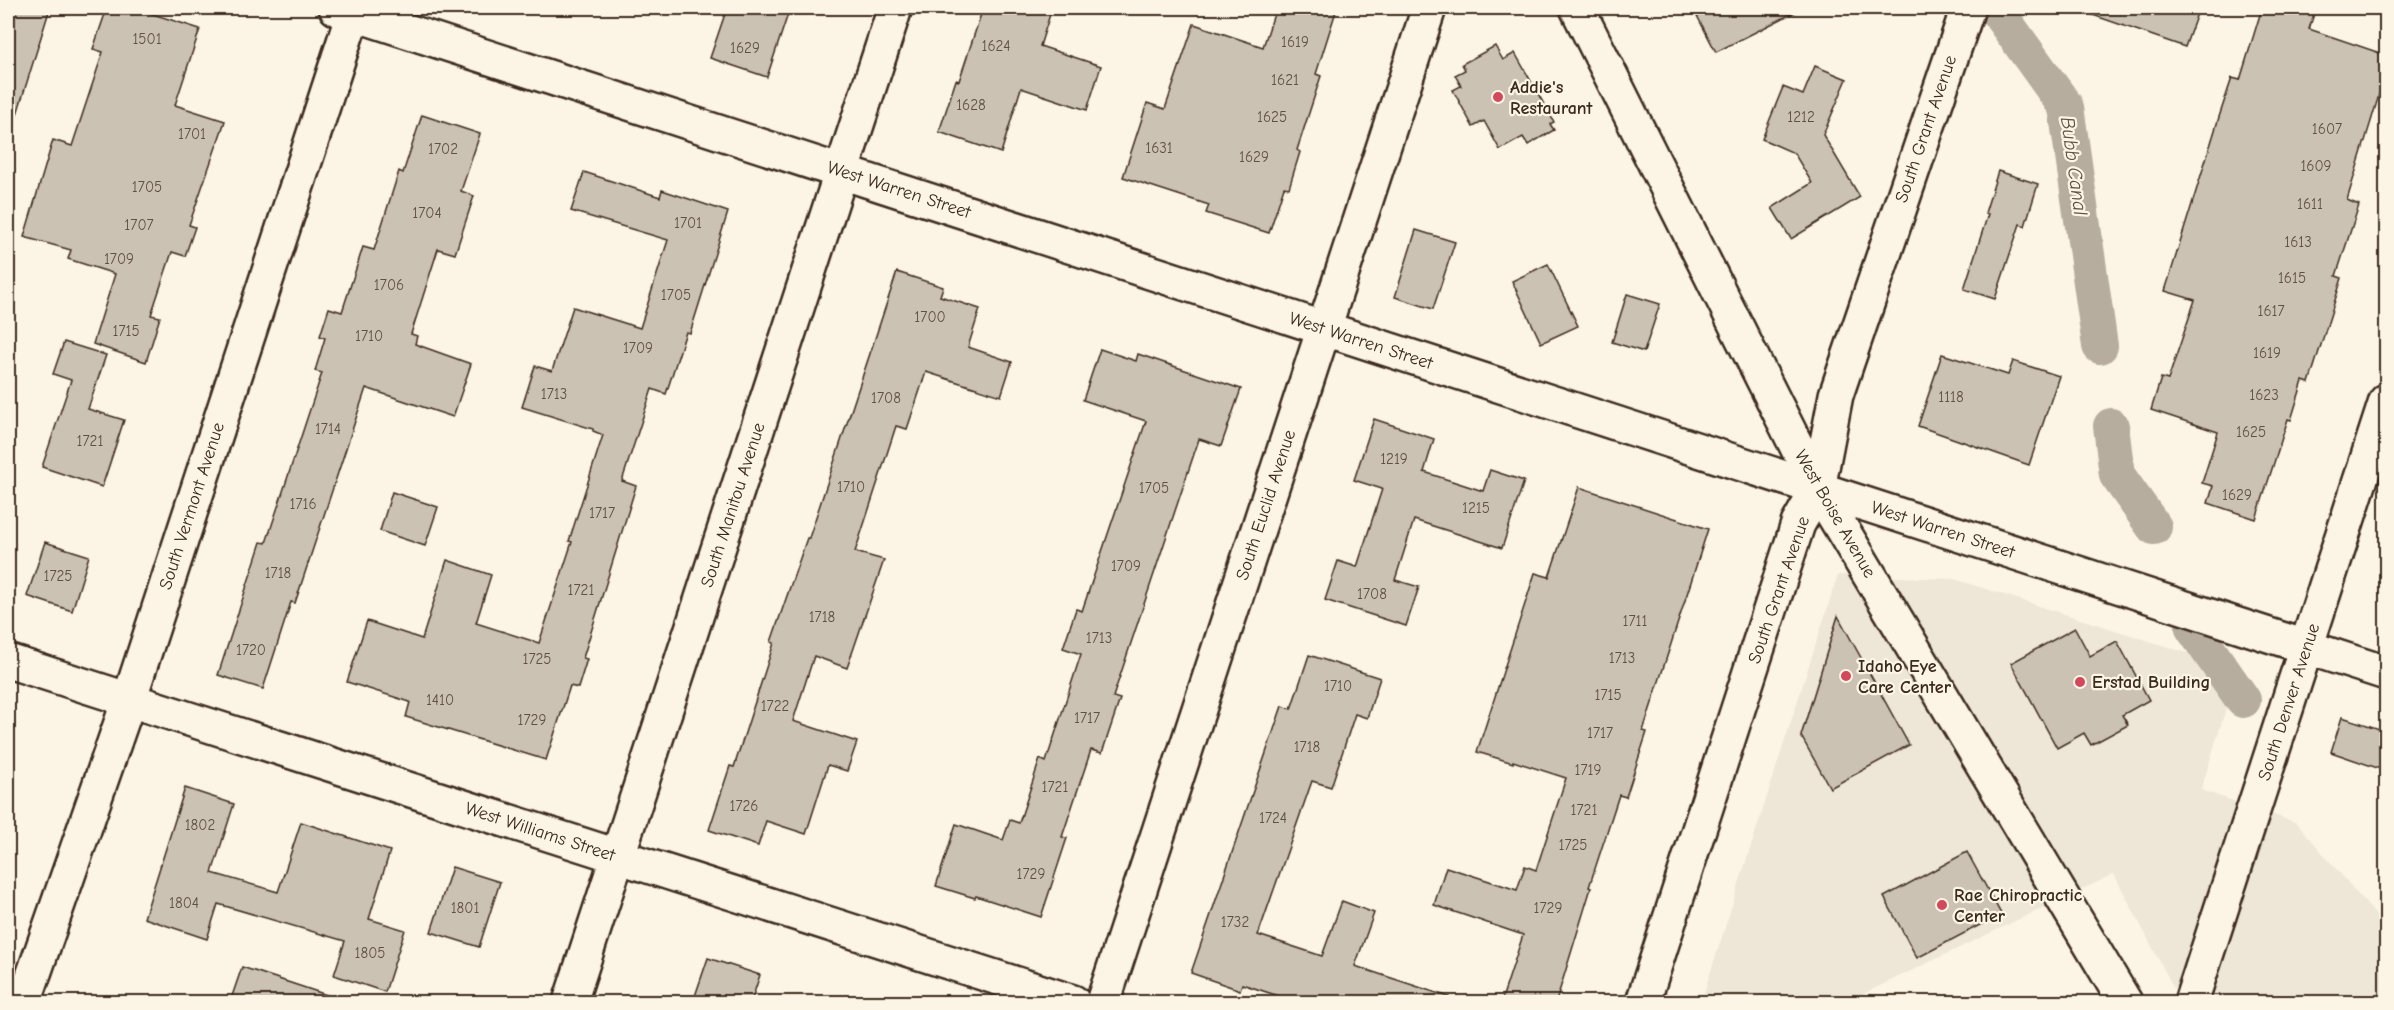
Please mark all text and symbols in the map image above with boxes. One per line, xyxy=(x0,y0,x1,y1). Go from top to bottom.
house number: 1501 xyxy=(132,30,162,48)
house number: 1619 xyxy=(1281,33,1309,51)
house number: 1624 xyxy=(981,37,1011,55)
house number: 1629 xyxy=(730,39,760,57)
street label: South Grant Avenue xyxy=(1891,53,1961,205)
house number: 1621 xyxy=(1271,71,1299,89)
place label: Addie's Restaurant xyxy=(1510,77,1594,119)
marker: Addie's Restaurant xyxy=(1491,90,1505,104)
house number: 1628 xyxy=(956,96,986,114)
house number: 1625 xyxy=(1257,108,1287,126)
house number: 1212 xyxy=(1787,108,1815,126)
water label: Bubb Canal xyxy=(2056,115,2092,217)
house number: 1607 xyxy=(2312,120,2342,138)
house number: 1701 xyxy=(178,125,206,143)
house number: 1631 xyxy=(1145,139,1173,157)
house number: 1702 xyxy=(428,140,458,158)
house number: 1629 xyxy=(1239,148,1269,166)
street label: West Warren Street xyxy=(825,157,974,223)
house number: 1609 xyxy=(2300,157,2332,175)
house number: 1705 xyxy=(132,178,162,196)
house number: 1611 xyxy=(2297,195,2323,213)
house number: 1704 xyxy=(412,204,442,222)
house number: 1701 xyxy=(674,214,702,232)
house number: 1707 xyxy=(124,216,154,234)
house number: 1613 xyxy=(2284,233,2312,251)
house number: 1709 xyxy=(104,250,134,268)
house number: 1615 xyxy=(2278,269,2306,287)
house number: 1706 xyxy=(374,276,404,294)
house number: 1705 xyxy=(661,286,691,304)
house number: 1617 xyxy=(2257,302,2285,320)
house number: 1700 xyxy=(914,308,946,326)
street label: West Warren Street xyxy=(1287,308,1436,374)
house number: 1715 xyxy=(112,322,140,340)
house number: 1710 xyxy=(355,327,383,345)
house number: 1709 xyxy=(623,339,653,357)
house number: 1619 xyxy=(2253,344,2281,362)
house number: 1713 xyxy=(541,385,567,403)
house number: 1623 xyxy=(2249,386,2279,404)
house number: 1118 xyxy=(1938,388,1964,406)
house number: 1708 xyxy=(871,389,901,407)
street label: South Vermont Avenue xyxy=(155,420,229,592)
house number: 1714 xyxy=(315,420,341,438)
street label: South Manitou Avenue xyxy=(696,420,770,590)
house number: 1625 xyxy=(2236,423,2266,441)
street label: South Euclid Avenue xyxy=(1232,427,1300,583)
house number: 1721 xyxy=(77,432,103,450)
street label: West Boise Avenue xyxy=(1790,446,1880,582)
house number: 1219 xyxy=(1380,450,1408,468)
house number: 1710 xyxy=(837,478,865,496)
house number: 1705 xyxy=(1139,479,1169,497)
house number: 1629 xyxy=(2222,486,2252,504)
house number: 1716 xyxy=(289,495,317,513)
street label: West Warren Street xyxy=(1869,497,2018,563)
house number: 1215 xyxy=(1462,499,1490,517)
house number: 1717 xyxy=(589,504,615,522)
street label: South Grant Avenue xyxy=(1744,514,1814,666)
house number: 1709 xyxy=(1111,557,1141,575)
house number: 1718 xyxy=(265,564,291,582)
house number: 1725 xyxy=(43,567,73,585)
house number: 1721 xyxy=(568,581,594,599)
house number: 1708 xyxy=(1357,585,1387,603)
house number: 1718 xyxy=(809,608,835,626)
house number: 1711 xyxy=(1623,612,1648,630)
street label: South Denver Avenue xyxy=(2254,621,2324,783)
house number: 1713 xyxy=(1086,629,1112,647)
house number: 1720 xyxy=(236,641,266,659)
house number: 1713 xyxy=(1609,649,1635,667)
house number: 1725 xyxy=(522,650,552,668)
place label: Idaho Eye Care Center xyxy=(1858,656,1952,698)
marker: Idaho Eye Care Center xyxy=(1839,669,1853,683)
place label: Erstad Building xyxy=(2092,672,2210,693)
marker: Erstad Building xyxy=(2073,675,2087,689)
house number: 1710 xyxy=(1324,677,1352,695)
house number: 1715 xyxy=(1594,686,1622,704)
house number: 1410 xyxy=(426,691,454,709)
house number: 1722 xyxy=(761,697,789,715)
house number: 1717 xyxy=(1074,709,1100,727)
house number: 1729 xyxy=(518,711,546,729)
house number: 1717 xyxy=(1587,724,1613,742)
house number: 1718 xyxy=(1294,738,1320,756)
house number: 1719 xyxy=(1575,761,1601,779)
house number: 1721 xyxy=(1042,778,1068,796)
house number: 1726 xyxy=(729,797,759,815)
street label: West Williams Street xyxy=(462,798,618,866)
house number: 1721 xyxy=(1571,801,1597,819)
house number: 1724 xyxy=(1259,809,1287,827)
house number: 1802 xyxy=(185,816,215,834)
house number: 1725 xyxy=(1558,836,1588,854)
house number: 1729 xyxy=(1017,865,1045,883)
place label: Rae Chiropractic Center xyxy=(1954,885,2083,927)
house number: 1804 xyxy=(169,894,199,912)
marker: Rae Chiropractic Center xyxy=(1935,898,1949,912)
house number: 1801 xyxy=(451,899,479,917)
house number: 1729 xyxy=(1534,899,1562,917)
house number: 1732 xyxy=(1221,913,1249,931)
house number: 1805 xyxy=(355,944,385,962)

